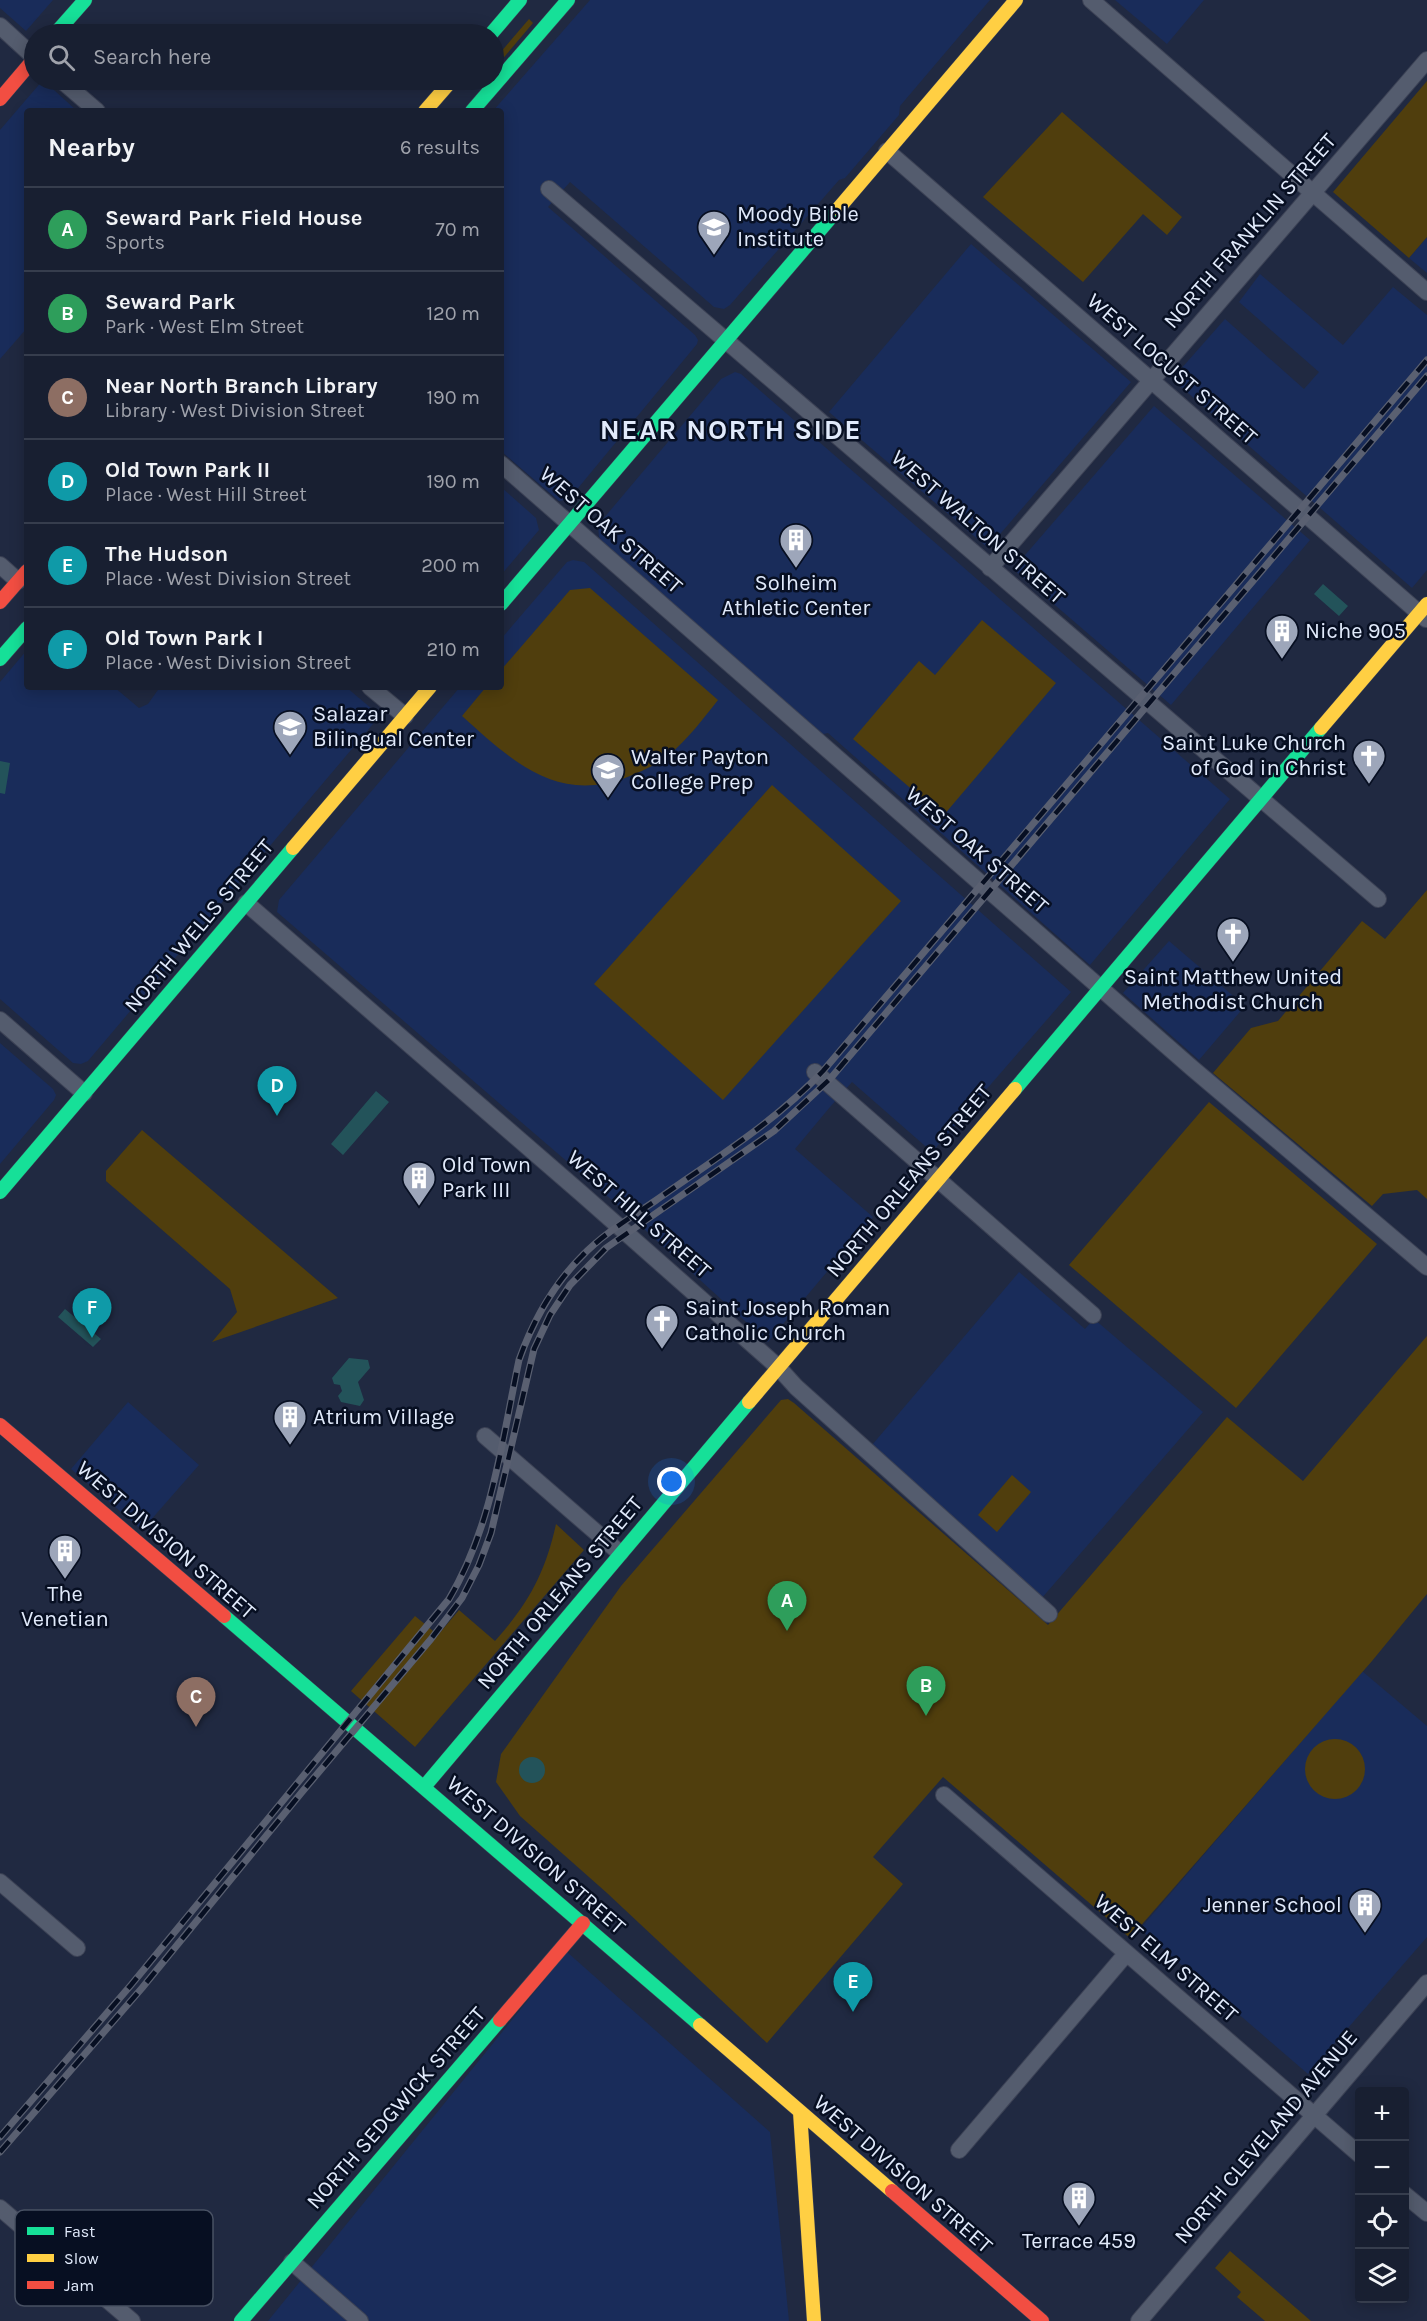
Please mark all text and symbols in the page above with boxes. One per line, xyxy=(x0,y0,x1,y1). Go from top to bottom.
search box xyxy=(24,24,504,90)
icon: search xyxy=(45,41,78,74)
text: Search here xyxy=(93,44,211,70)
street label: NORTH FRANKLIN STREET xyxy=(1158,128,1342,334)
text: Nearby xyxy=(48,132,135,163)
text: 6 results xyxy=(400,136,480,159)
place label: Moody Bible Institute xyxy=(737,201,859,252)
text: Seward Park Field House xyxy=(105,205,363,231)
school or university icon: Moody Bible Institute xyxy=(696,209,732,256)
text: A xyxy=(61,218,74,241)
text: 70 m xyxy=(435,218,480,241)
text: Sports xyxy=(105,231,165,254)
street label: WEST LOCUST STREET xyxy=(1082,288,1262,450)
text: Seward Park xyxy=(105,289,235,315)
text: B xyxy=(61,302,74,325)
text: 120 m xyxy=(426,302,480,325)
text: Park · West Elm Street xyxy=(105,315,304,338)
text: Near North Branch Library xyxy=(105,373,378,399)
text: C xyxy=(61,386,74,409)
text: 190 m xyxy=(426,386,480,409)
text: Library · West Division Street xyxy=(105,399,365,422)
district label: NEAR NORTH SIDE xyxy=(600,413,862,446)
street label: WEST WALTON STREET xyxy=(886,445,1070,609)
text: Old Town Park II xyxy=(105,457,270,483)
street label: WEST OAK STREET xyxy=(534,461,688,599)
text: D xyxy=(61,470,74,493)
text: 190 m xyxy=(426,470,480,493)
text: Place · West Hill Street xyxy=(105,483,307,506)
building icon: Solheim Athletic Center xyxy=(778,522,814,569)
text: The Hudson xyxy=(105,541,228,567)
text: E xyxy=(62,554,73,577)
text: 200 m xyxy=(421,554,480,577)
text: Place · West Division Street xyxy=(105,567,351,590)
place label: Solheim Athletic Center xyxy=(722,570,870,621)
building icon: Niche 905 xyxy=(1264,613,1300,660)
place label: Niche 905 xyxy=(1305,618,1406,644)
text: Old Town Park I xyxy=(105,625,263,651)
text: F xyxy=(62,638,73,661)
text: 210 m xyxy=(426,638,480,661)
text: Place · West Division Street xyxy=(105,651,351,674)
place label: Salazar Bilingual Center xyxy=(313,701,474,752)
school or university icon: Salazar Bilingual Center xyxy=(272,709,308,756)
place label: Saint Luke Church of God in Christ xyxy=(1162,730,1346,781)
church icon: Saint Luke Church of God in Christ xyxy=(1351,738,1387,785)
place label: Walter Payton College Prep xyxy=(631,744,769,795)
school or university icon: Walter Payton College Prep xyxy=(590,752,626,799)
street label: WEST OAK STREET xyxy=(900,781,1054,919)
street label: NORTH WELLS STREET xyxy=(119,834,279,1018)
church icon: Saint Matthew United Methodist Church xyxy=(1215,916,1251,963)
place label: Saint Matthew United Methodist Church xyxy=(1124,964,1342,1015)
pin: D xyxy=(258,1066,296,1116)
street label: NORTH ORLEANS STREET xyxy=(821,1079,997,1283)
street label: WEST HILL STREET xyxy=(562,1145,716,1283)
place label: Old Town Park III xyxy=(442,1152,531,1203)
building icon: Old Town Park III xyxy=(401,1160,437,1207)
pin: F xyxy=(72,1288,112,1338)
place label: Saint Joseph Roman Catholic Church xyxy=(685,1295,890,1346)
church icon: Saint Joseph Roman Catholic Church xyxy=(644,1303,680,1350)
building icon: Atrium Village xyxy=(272,1399,308,1446)
place label: Atrium Village xyxy=(313,1404,455,1430)
street label: WEST DIVISION STREET xyxy=(71,1455,261,1625)
your location xyxy=(657,1467,686,1496)
street label: NORTH ORLEANS STREET xyxy=(472,1491,648,1695)
building icon: The Venetian xyxy=(47,1533,83,1580)
place label: The Venetian xyxy=(21,1581,109,1632)
pin: A xyxy=(768,1582,806,1631)
pin: B xyxy=(906,1666,946,1716)
pin: C xyxy=(176,1678,216,1727)
street label: WEST DIVISION STREET xyxy=(441,1770,631,1940)
building icon: Jenner School xyxy=(1347,1887,1383,1934)
street label: WEST ELM STREET xyxy=(1089,1889,1243,2027)
place label: Jenner School xyxy=(1203,1892,1342,1918)
pin: E xyxy=(834,1962,872,2012)
street label: NORTH SEDGWICK STREET xyxy=(301,2002,491,2214)
street label: NORTH CLEVELAND AVENUE xyxy=(1169,2025,1363,2249)
map controls xyxy=(1355,2087,1409,2303)
button: + xyxy=(1355,2087,1409,2141)
street label: WEST DIVISION STREET xyxy=(808,2089,998,2259)
button: − xyxy=(1355,2141,1409,2195)
building icon: Terrace 459 xyxy=(1061,2180,1097,2227)
button: locate xyxy=(1355,2195,1409,2249)
legend xyxy=(15,2210,213,2306)
text: Fast xyxy=(64,2222,95,2241)
place label: Terrace 459 xyxy=(1022,2228,1136,2254)
text: Slow xyxy=(64,2249,99,2268)
button: layers xyxy=(1355,2249,1409,2303)
text: Jam xyxy=(64,2276,94,2295)

